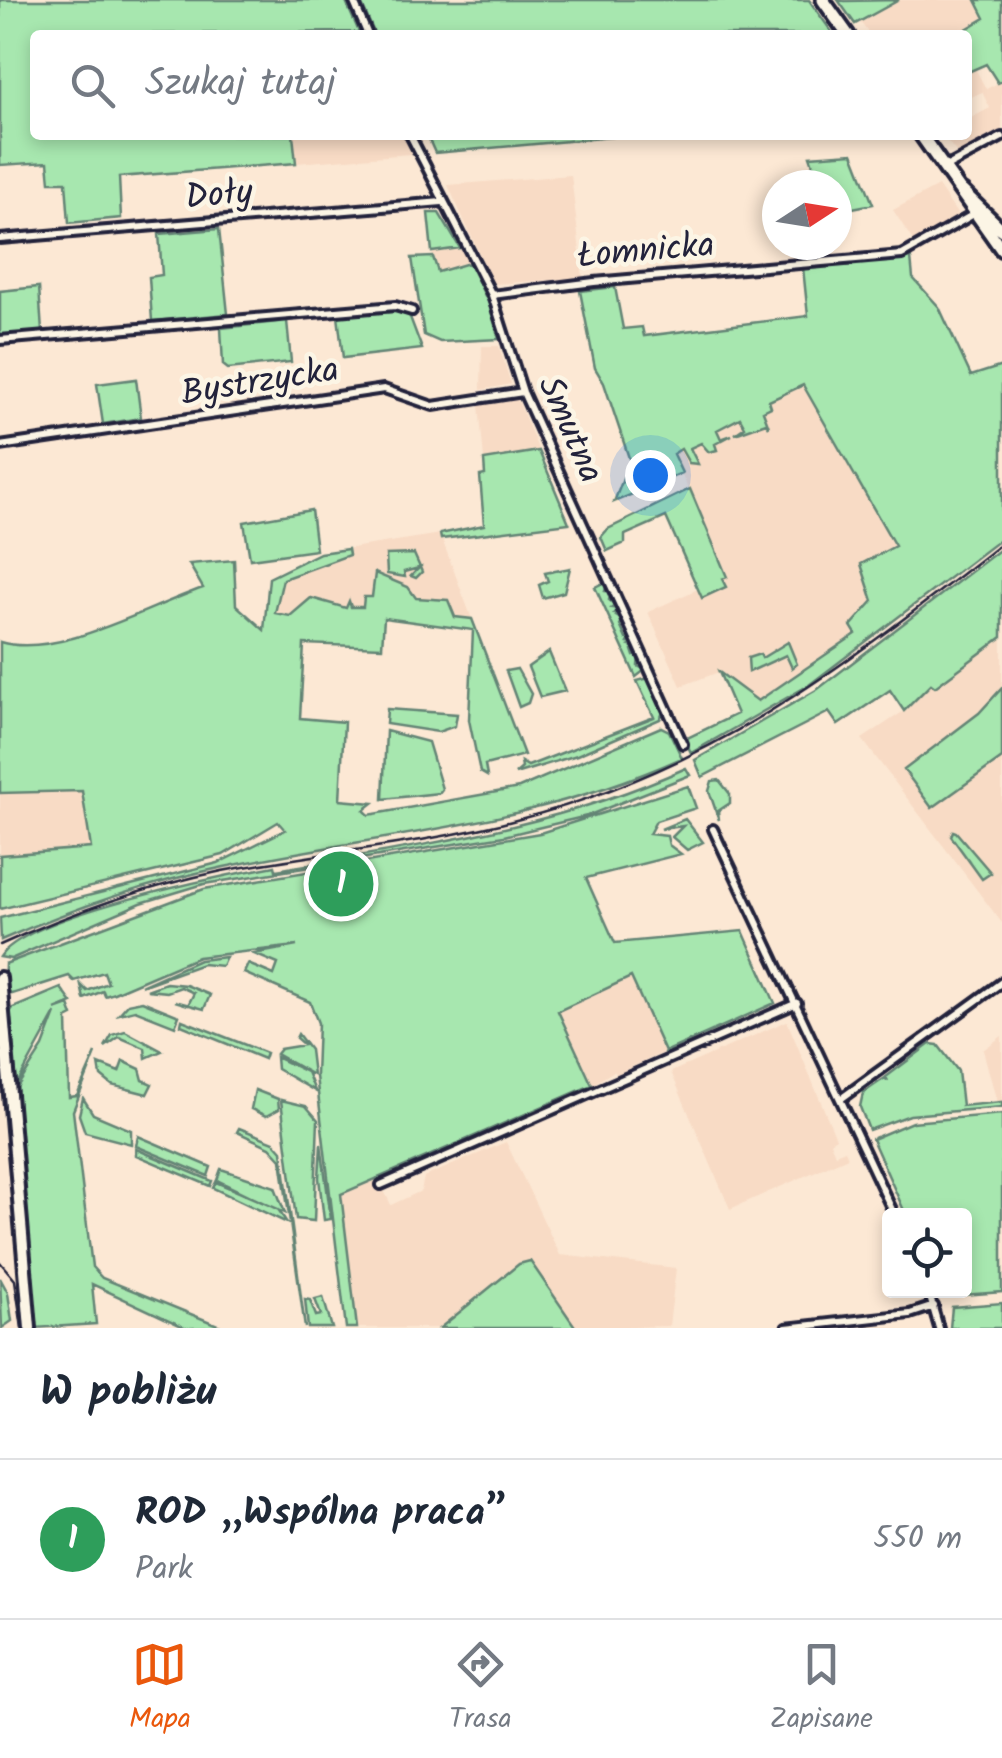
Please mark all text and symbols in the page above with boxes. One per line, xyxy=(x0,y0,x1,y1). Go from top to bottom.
search box xyxy=(30,30,972,140)
text: Szukaj tutaj xyxy=(145,55,336,115)
icon: search xyxy=(65,58,120,113)
street label: Doły xyxy=(183,165,256,227)
north arrow xyxy=(762,170,852,260)
street label: Łomnicka xyxy=(575,218,717,286)
street label: Bystrzycka xyxy=(177,343,343,423)
street label: Smutna xyxy=(521,367,617,493)
your location xyxy=(625,450,676,501)
pin: 1 xyxy=(308,846,374,922)
map controls xyxy=(882,1208,972,1298)
button: locate xyxy=(882,1208,972,1298)
text: W pobliżu xyxy=(40,1360,216,1427)
text: ROD „Wspólna praca” xyxy=(135,1484,507,1544)
text: 1 xyxy=(68,1514,77,1565)
text: 550 m xyxy=(873,1514,962,1565)
text: Park xyxy=(135,1544,193,1595)
tab: Mapa xyxy=(129,1637,191,1742)
tab: Trasa xyxy=(449,1637,512,1742)
tab: Zapisane xyxy=(770,1637,873,1742)

